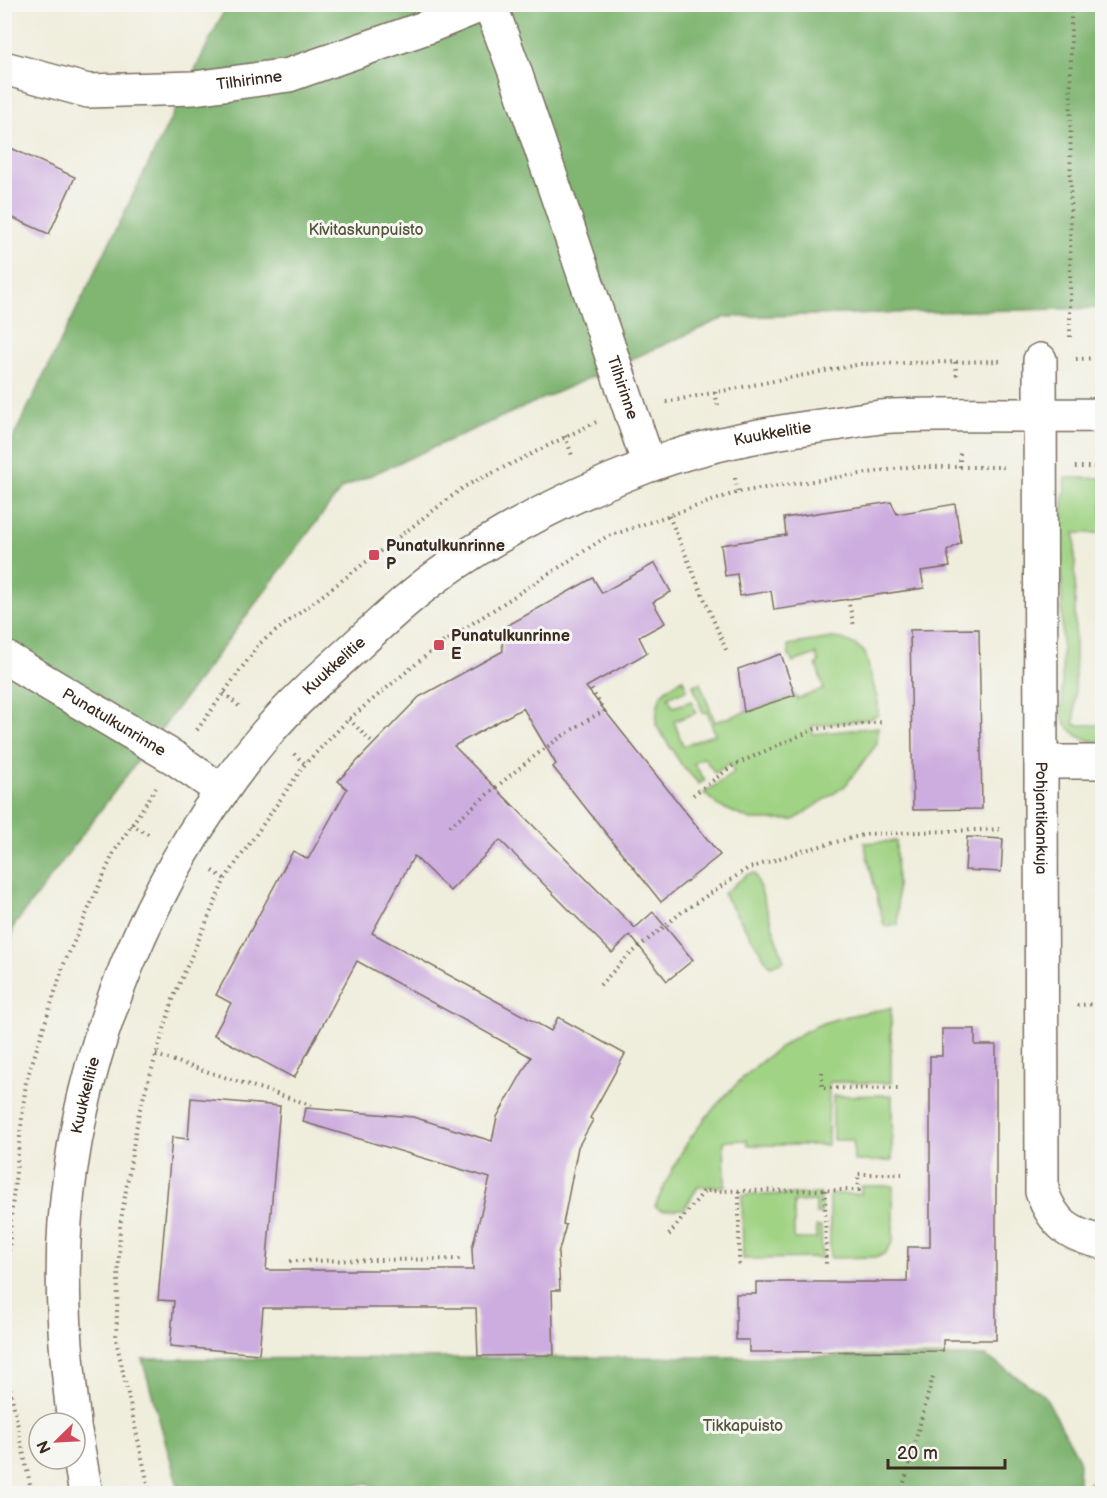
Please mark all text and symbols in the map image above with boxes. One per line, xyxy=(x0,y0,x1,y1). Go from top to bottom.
street label: Tilhirinne xyxy=(215,66,284,94)
park label: Kivitaskunpuisto xyxy=(308,221,424,240)
street label: Tilhirinne xyxy=(603,353,642,422)
street label: Kuukkelitie xyxy=(732,418,813,450)
place label: Punatulkunrinne P xyxy=(386,537,505,574)
marker: Punatulkunrinne P xyxy=(367,548,381,562)
place label: Punatulkunrinne E xyxy=(451,627,570,664)
street label: Kuukkelitie xyxy=(299,632,370,699)
marker: Punatulkunrinne E xyxy=(432,638,446,652)
street label: Punatulkunrinne xyxy=(59,684,170,761)
street label: Pohjantikankuja xyxy=(1031,761,1051,875)
street label: Kuukkelitie xyxy=(67,1054,104,1135)
north arrow xyxy=(27,1411,87,1471)
park label: Tikkapuisto xyxy=(703,1417,783,1436)
scale bar xyxy=(888,1432,1005,1470)
text: N xyxy=(34,1437,56,1456)
text: 20 m xyxy=(897,1443,938,1464)

